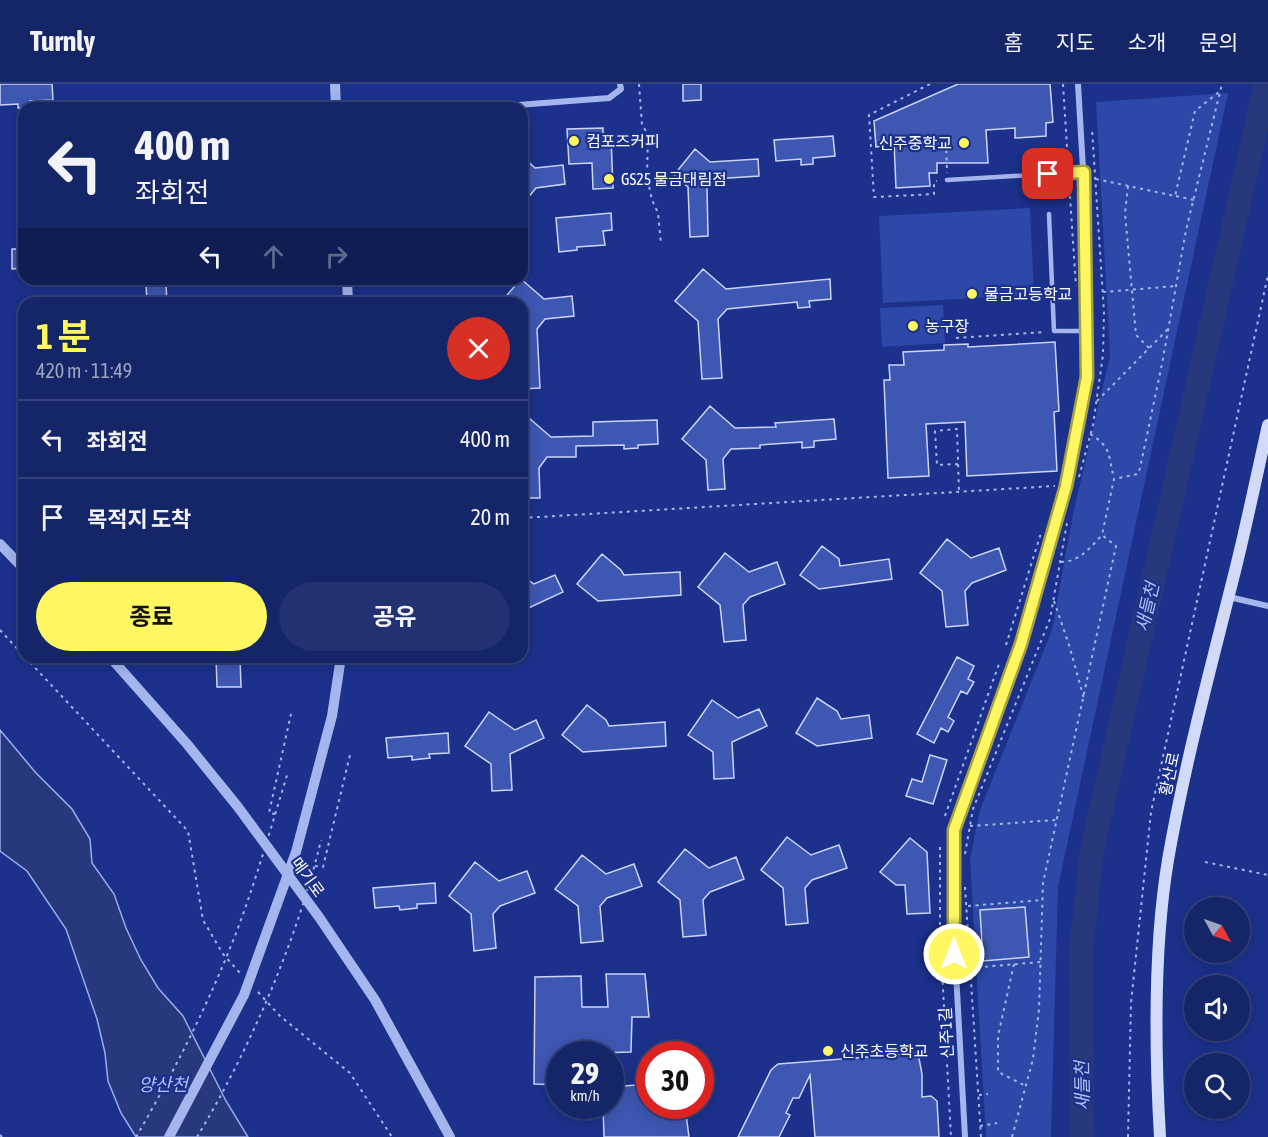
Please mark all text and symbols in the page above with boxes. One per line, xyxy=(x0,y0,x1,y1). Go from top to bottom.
text: Turnly xyxy=(30,25,95,57)
text: 홈 xyxy=(1004,30,1023,54)
text: 지도 xyxy=(1056,30,1095,54)
text: 소개 xyxy=(1128,30,1166,54)
text: 문의 xyxy=(1199,30,1238,54)
text: 400 m xyxy=(135,121,230,169)
icon: left xyxy=(36,126,114,204)
place label: 컴포즈커피 xyxy=(586,132,660,150)
marker: 컴포즈커피 xyxy=(567,134,581,148)
place label: 신주중학교 xyxy=(878,134,952,152)
marker: 신주중학교 xyxy=(957,136,971,150)
pin xyxy=(1022,148,1073,199)
icon: arrive xyxy=(1031,157,1064,190)
place label: GS25 물금대림점 xyxy=(621,170,727,188)
marker: GS25 물금대림점 xyxy=(602,172,616,186)
text: 좌회전 xyxy=(135,177,210,208)
icon: left xyxy=(194,240,227,273)
icon: ahead xyxy=(257,240,290,273)
icon: right xyxy=(320,240,353,273)
place label: 물금고등학교 xyxy=(984,285,1072,303)
marker: 물금고등학교 xyxy=(965,287,979,301)
text: 1 분 xyxy=(36,315,91,357)
button: close xyxy=(447,317,510,380)
place label: 농구장 xyxy=(925,317,969,335)
marker: 농구장 xyxy=(906,319,920,333)
text: 420 m · 11:49 xyxy=(36,359,132,382)
icon: left xyxy=(36,423,69,456)
text: 400 m xyxy=(460,426,510,452)
text: 좌회전 xyxy=(87,428,148,454)
icon: arrive xyxy=(36,501,69,534)
text: 20 m xyxy=(470,504,510,530)
text: 목적지 도착 xyxy=(87,506,191,532)
water label: 새들천 xyxy=(1131,578,1163,634)
button: 종료 xyxy=(36,582,267,651)
button: 공유 xyxy=(279,582,510,651)
street label: 황산로 xyxy=(1156,750,1182,797)
street label: 메기로 xyxy=(288,854,328,900)
north arrow xyxy=(1184,897,1250,963)
map controls xyxy=(1184,897,1250,1119)
position arrow xyxy=(922,922,986,986)
button: sound xyxy=(1184,975,1250,1041)
street label: 신주1길 xyxy=(936,1007,956,1059)
speed limit sign: 30 xyxy=(636,1041,714,1119)
place label: 신주초등학교 xyxy=(840,1042,928,1060)
marker: 신주초등학교 xyxy=(821,1044,835,1058)
button: search xyxy=(1184,1053,1250,1119)
text: 29 xyxy=(571,1056,599,1090)
water label: 새들천 xyxy=(1071,1059,1093,1111)
water label: 양산천 xyxy=(138,1074,190,1095)
text: km/h xyxy=(570,1087,600,1104)

